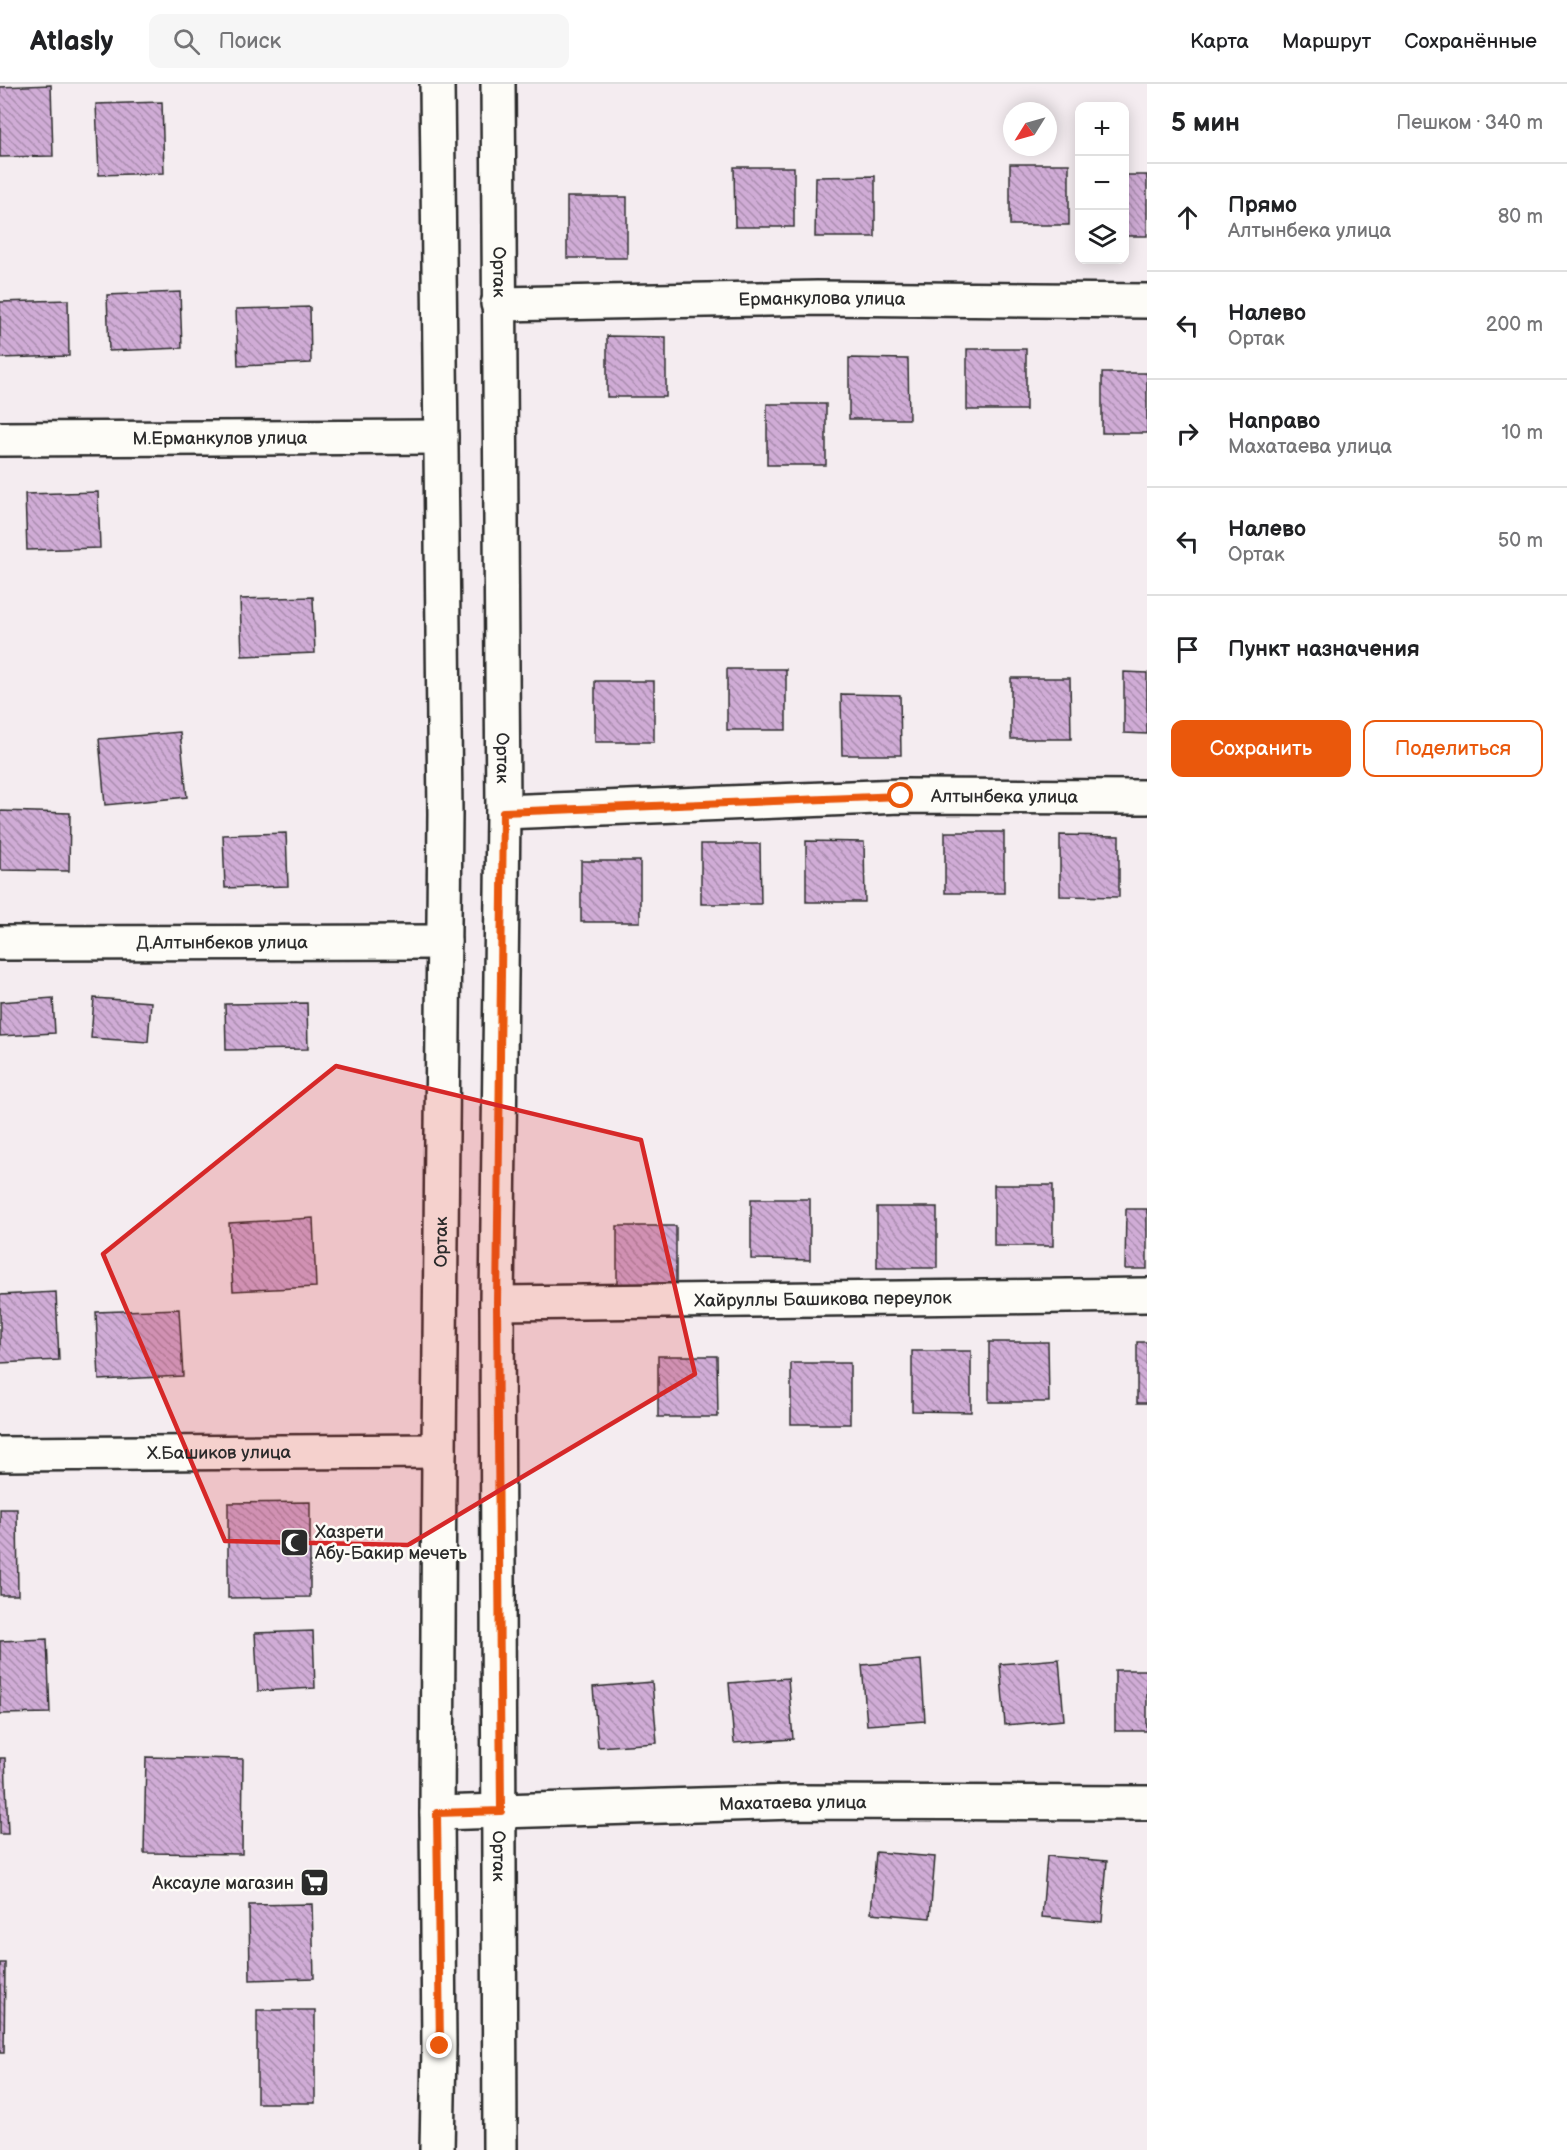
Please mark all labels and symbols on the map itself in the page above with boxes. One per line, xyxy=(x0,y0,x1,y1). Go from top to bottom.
north arrow xyxy=(1003,102,1057,156)
street label: Ортак xyxy=(488,246,509,298)
street label: Ерманкулова улица xyxy=(738,288,906,310)
street label: М.Ерманкулов улица xyxy=(133,428,308,449)
street label: Ортак xyxy=(491,732,513,784)
route start xyxy=(887,782,913,808)
street label: Алтынбека улица xyxy=(930,786,1079,808)
street label: Д.Алтынбеков улица xyxy=(136,932,308,954)
street label: Ортак xyxy=(431,1216,452,1268)
street label: Хайруллы Башикова переулок xyxy=(694,1287,952,1312)
street label: Х.Башиков улица xyxy=(147,1442,292,1464)
place label: Хазрети Абу-Бакир мечеть xyxy=(314,1522,467,1564)
mosque icon: Хазрети Абу-Бакир мечеть xyxy=(278,1526,310,1558)
street label: Махатаева улица xyxy=(719,1792,867,1815)
street label: Ортак xyxy=(488,1830,509,1882)
supermarket icon: Аксауле магазин xyxy=(299,1867,331,1899)
place label: Аксауле магазин xyxy=(151,1873,294,1894)
route end xyxy=(426,2032,452,2058)

